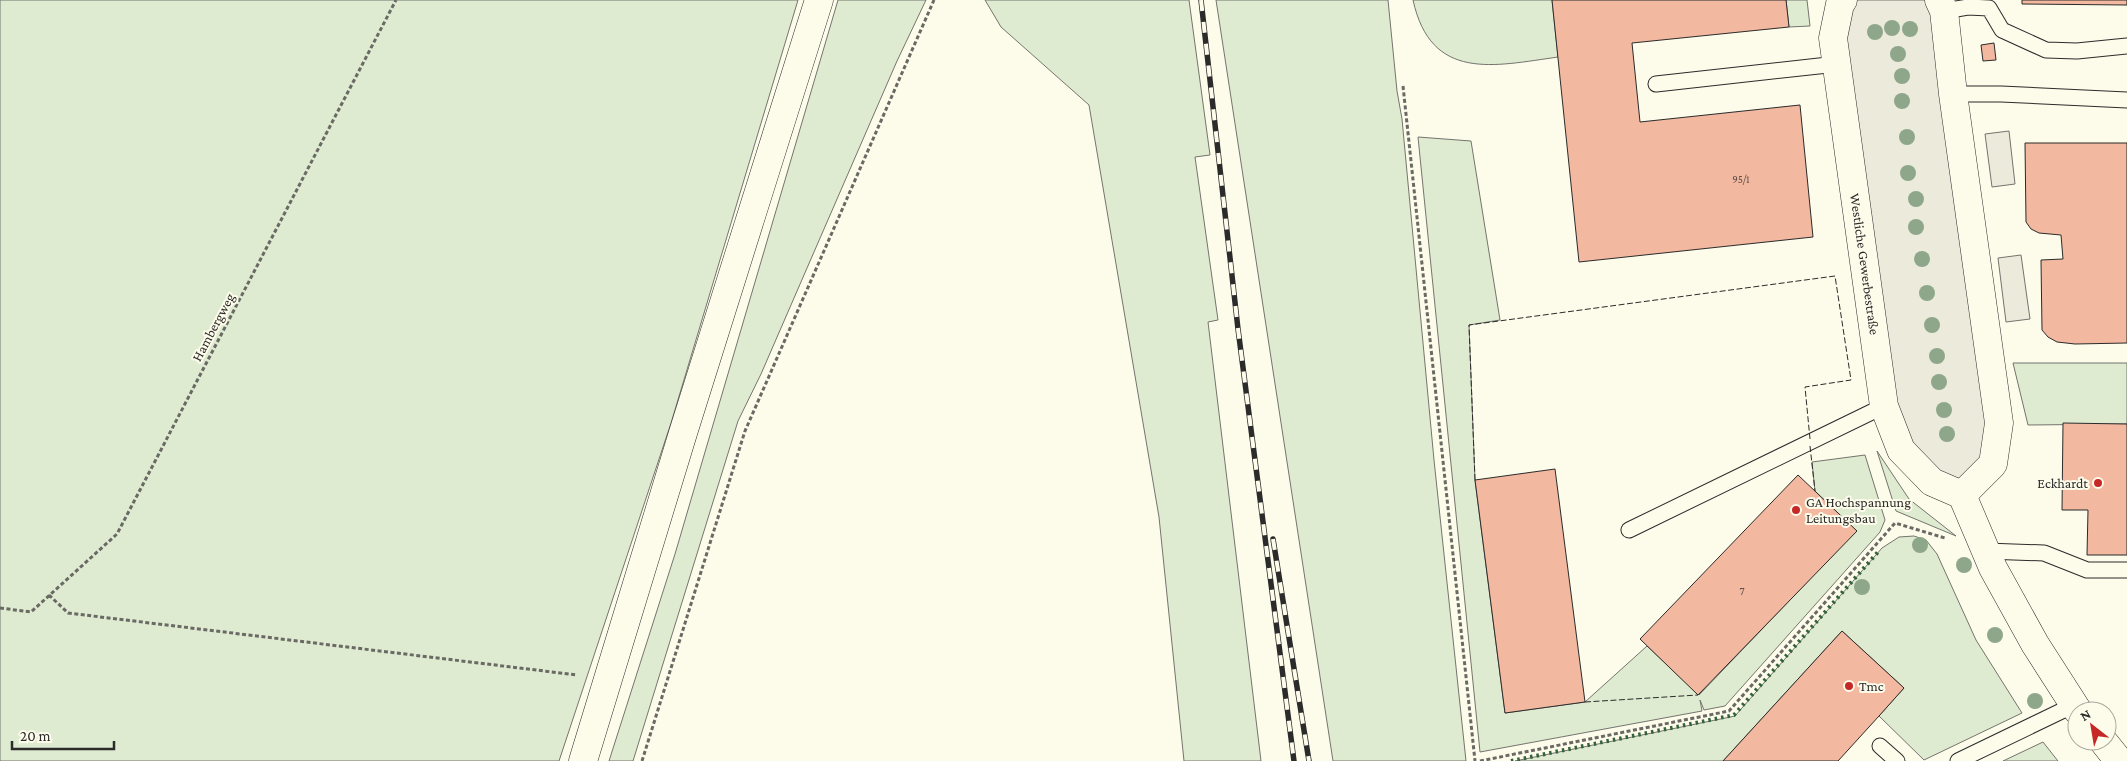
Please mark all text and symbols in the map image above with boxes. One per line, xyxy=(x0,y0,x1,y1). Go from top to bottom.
house number: 95/1 xyxy=(1732,173,1750,185)
street label: Westliche Gewerbestraße xyxy=(1847,192,1883,336)
street label: Hambergweg xyxy=(188,290,238,364)
place label: Eckhardt xyxy=(2037,475,2088,491)
marker: Eckhardt xyxy=(2092,477,2104,489)
place label: GA Hochspannung Leitungsbau xyxy=(1806,494,1911,526)
marker: GA Hochspannung Leitungsbau xyxy=(1790,504,1802,516)
house number: 7 xyxy=(1739,585,1745,597)
place label: Tmc xyxy=(1859,678,1884,694)
marker: Tmc xyxy=(1843,680,1855,692)
north arrow xyxy=(2067,701,2117,751)
text: N xyxy=(2077,705,2094,724)
scale bar xyxy=(12,718,115,750)
text: 20 m xyxy=(20,728,51,744)

